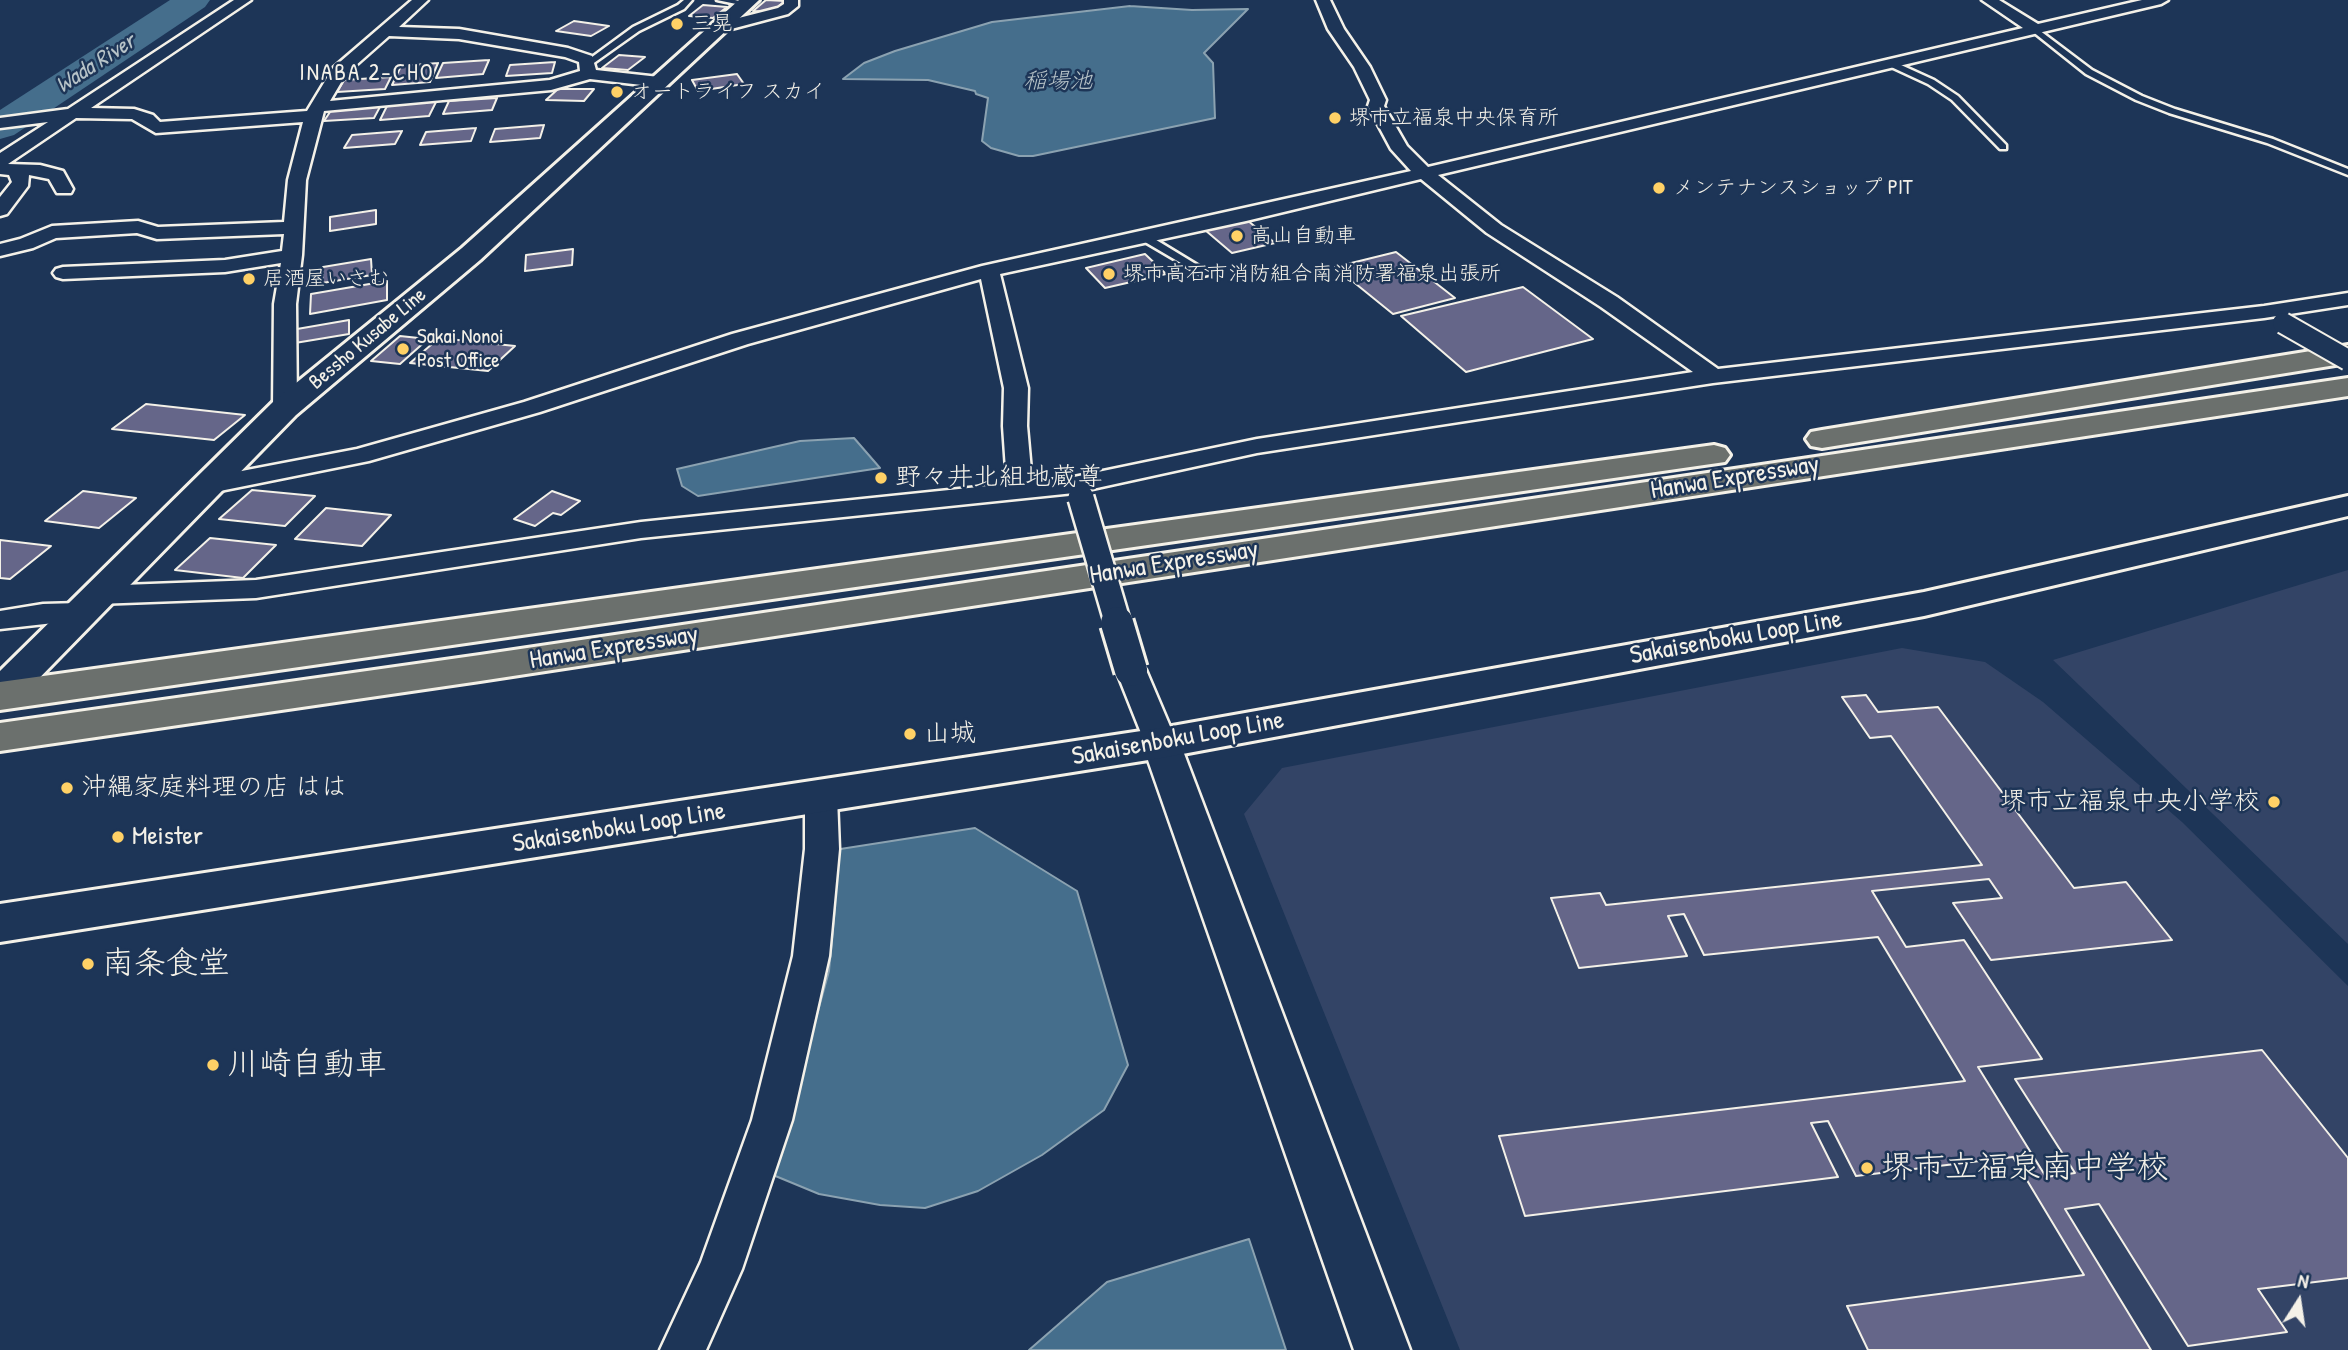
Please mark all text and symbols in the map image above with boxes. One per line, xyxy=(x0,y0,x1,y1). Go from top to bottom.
place label: 三晃 xyxy=(691,11,733,37)
marker: 三晃 xyxy=(669,16,685,32)
water label: Wada River xyxy=(51,28,141,100)
district label: INABA 2-CHO xyxy=(301,60,433,88)
water label: 稲場池 xyxy=(1024,68,1092,96)
place label: オートライフ スカイ xyxy=(631,79,825,105)
marker: オートライフ スカイ xyxy=(609,84,625,100)
place label: 堺市立福泉中央保育所 xyxy=(1349,105,1559,131)
marker: 堺市立福泉中央保育所 xyxy=(1327,110,1343,126)
place label: メンテナンスショップ PIT xyxy=(1673,175,1913,201)
marker: メンテナンスショップ PIT xyxy=(1651,180,1667,196)
place label: 高山自動車 xyxy=(1251,223,1356,249)
marker: 高山自動車 xyxy=(1229,228,1245,244)
place label: 堺市高石市消防組合南消防署福泉出張所 xyxy=(1123,261,1501,287)
place label: 居酒屋いさむ xyxy=(263,266,389,292)
marker: 堺市高石市消防組合南消防署福泉出張所 xyxy=(1101,266,1117,282)
marker: 居酒屋いさむ xyxy=(241,271,257,287)
street label: Bessho Kusabe Line xyxy=(304,283,432,395)
place label: Sakai Nonoi Post Office xyxy=(417,324,504,374)
marker: Sakai Nonoi Post Office xyxy=(395,341,411,357)
street label: Hanwa Expressway xyxy=(1649,449,1821,507)
place label: 野々井北組地蔵尊 xyxy=(895,462,1103,494)
marker: 野々井北組地蔵尊 xyxy=(873,470,889,486)
street label: Hanwa Expressway xyxy=(1088,534,1260,592)
street label: Sakaisenboku Loop Line xyxy=(1628,604,1844,672)
street label: Hanwa Expressway xyxy=(528,619,700,677)
street label: Sakaisenboku Loop Line xyxy=(1070,705,1286,773)
place label: 山城 xyxy=(924,718,976,750)
marker: 山城 xyxy=(902,726,918,742)
place label: 沖縄家庭料理の店 はは xyxy=(81,772,347,804)
marker: 沖縄家庭料理の店 はは xyxy=(59,780,75,796)
place label: 堺市立福泉中央小学校 xyxy=(2000,786,2260,818)
marker: 堺市立福泉中央小学校 xyxy=(2266,794,2282,810)
street label: Sakaisenboku Loop Line xyxy=(511,796,727,860)
place label: Meister xyxy=(132,821,203,853)
marker: Meister xyxy=(110,829,126,845)
place label: 南条食堂 xyxy=(102,945,230,983)
marker: 南条食堂 xyxy=(80,956,96,972)
place label: 川崎自動車 xyxy=(227,1046,387,1084)
marker: 川崎自動車 xyxy=(205,1057,221,1073)
place label: 堺市立福泉南中学校 xyxy=(1881,1149,2169,1187)
marker: 堺市立福泉南中学校 xyxy=(1859,1160,1875,1176)
north arrow xyxy=(2264,1266,2334,1336)
text: N xyxy=(2296,1267,2311,1294)

